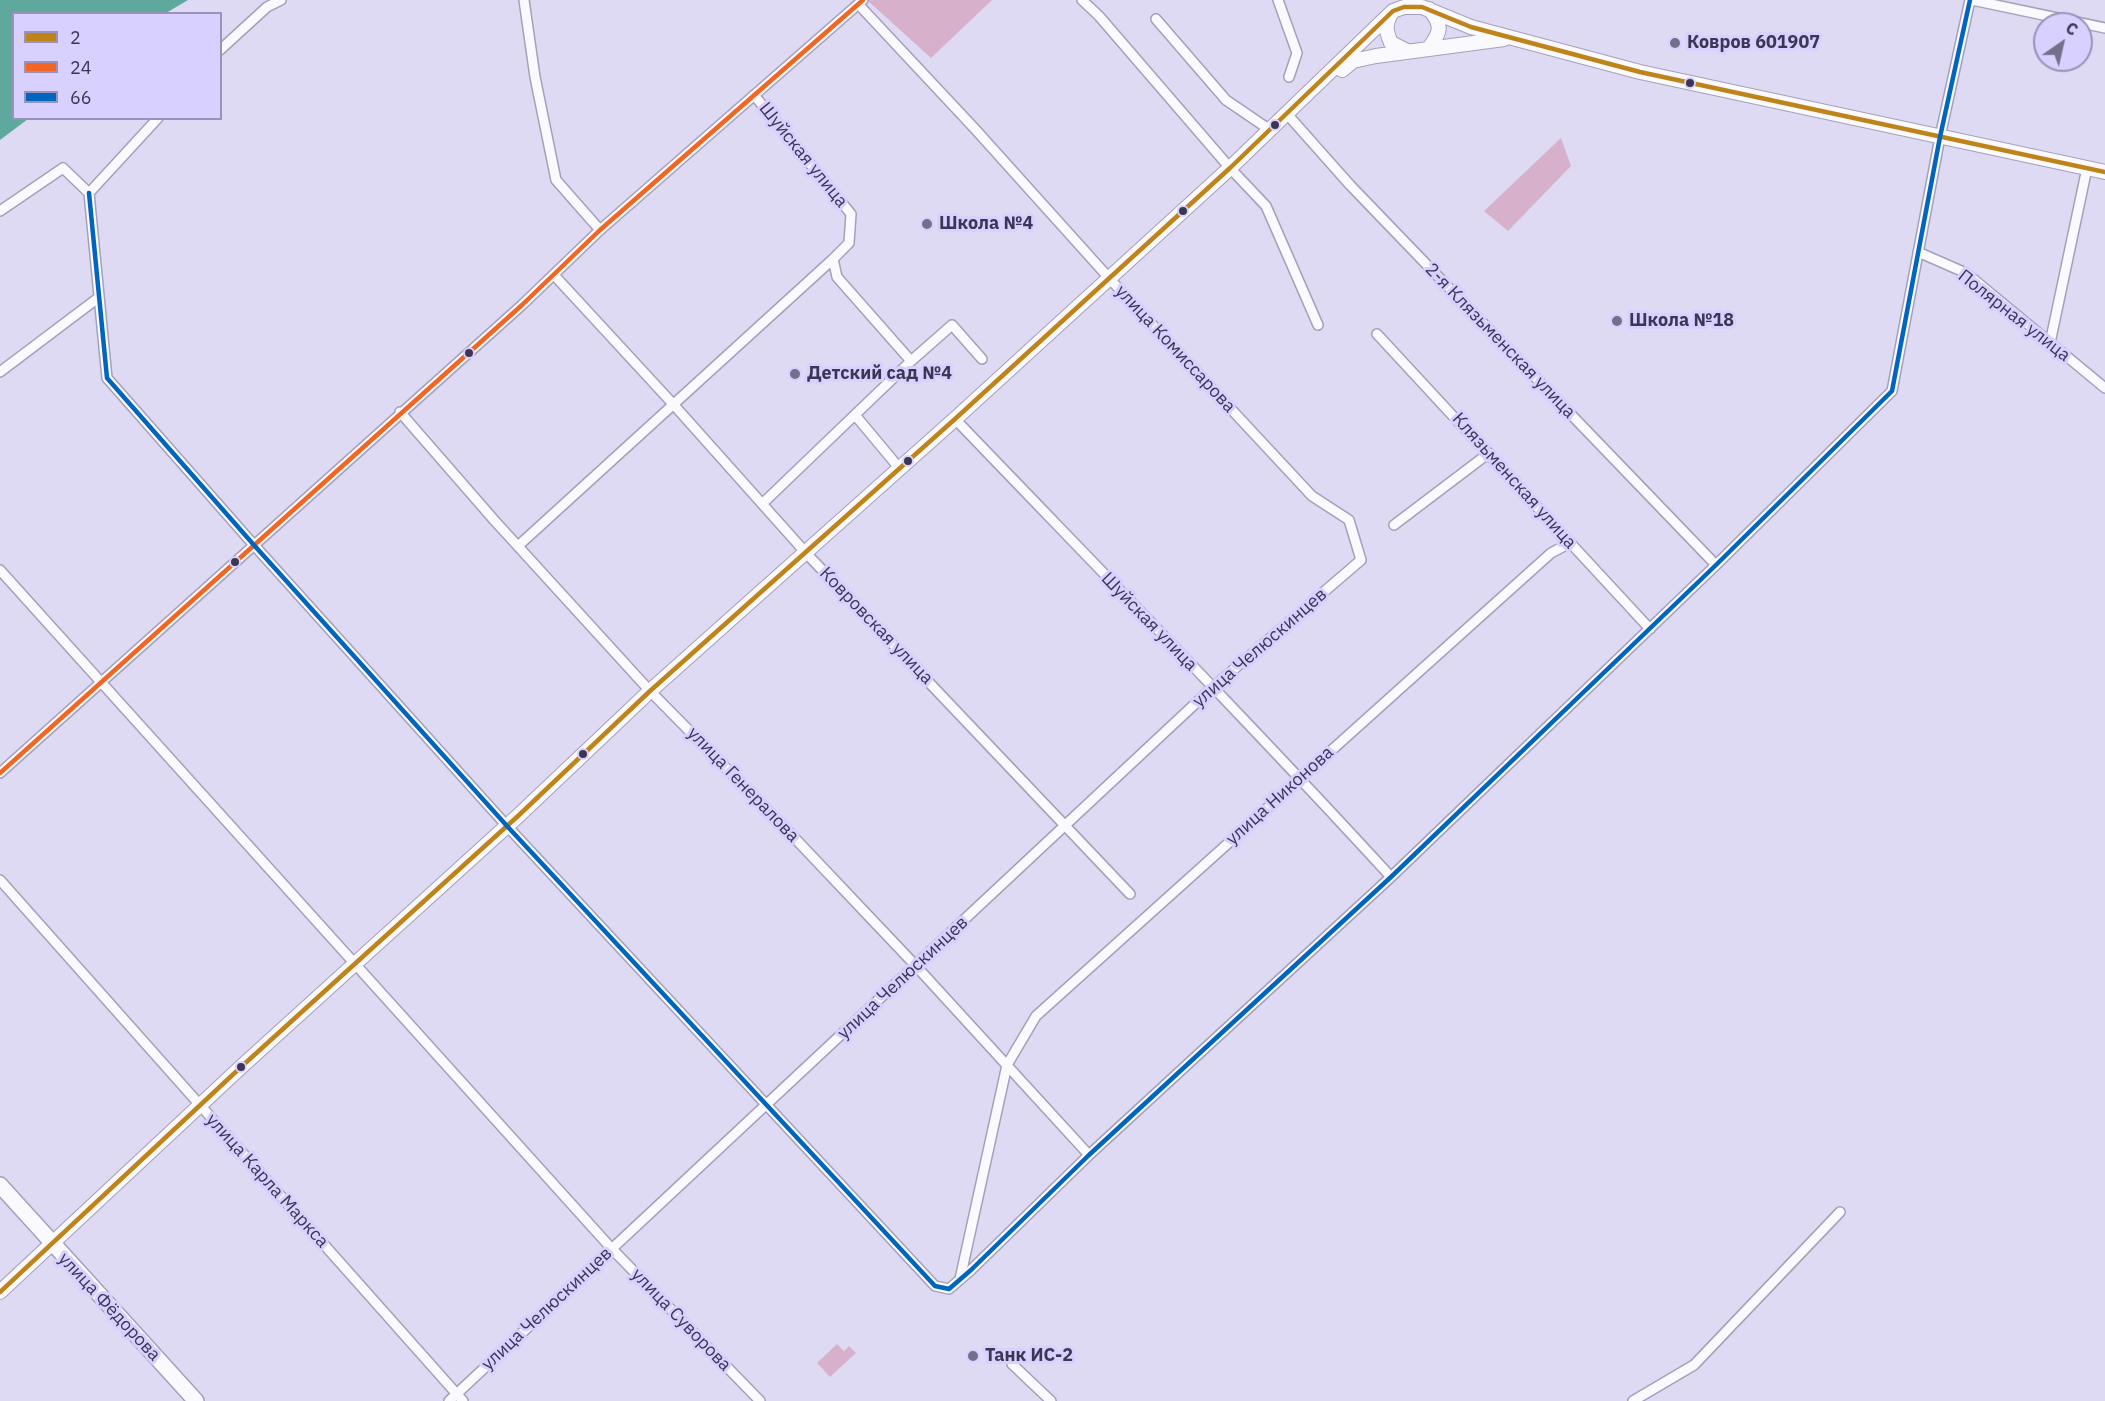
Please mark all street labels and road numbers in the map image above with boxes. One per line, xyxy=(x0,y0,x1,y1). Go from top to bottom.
street label: Шуйская улица xyxy=(754,98,852,212)
street label: 2-я Клязьменская улица xyxy=(1420,259,1580,423)
street label: Полярная улица xyxy=(1954,265,2074,367)
street label: улица Комиссарова xyxy=(1110,281,1240,417)
street label: Клязьменская улица xyxy=(1447,409,1581,553)
street label: Ковровская улица xyxy=(815,563,937,689)
street label: Шуйская улица xyxy=(1096,568,1202,676)
street label: улица Челюскинцев xyxy=(1189,584,1331,712)
street label: улица Генералова xyxy=(683,723,803,847)
street label: улица Никонова xyxy=(1222,742,1338,850)
street label: улица Челюскинцев xyxy=(833,912,973,1044)
street label: улица Карла Маркса xyxy=(201,1110,333,1252)
street label: улица Челюскинцев xyxy=(477,1243,617,1375)
street label: улица Фёдорова xyxy=(53,1248,165,1366)
street label: улица Суворова xyxy=(627,1264,735,1376)

